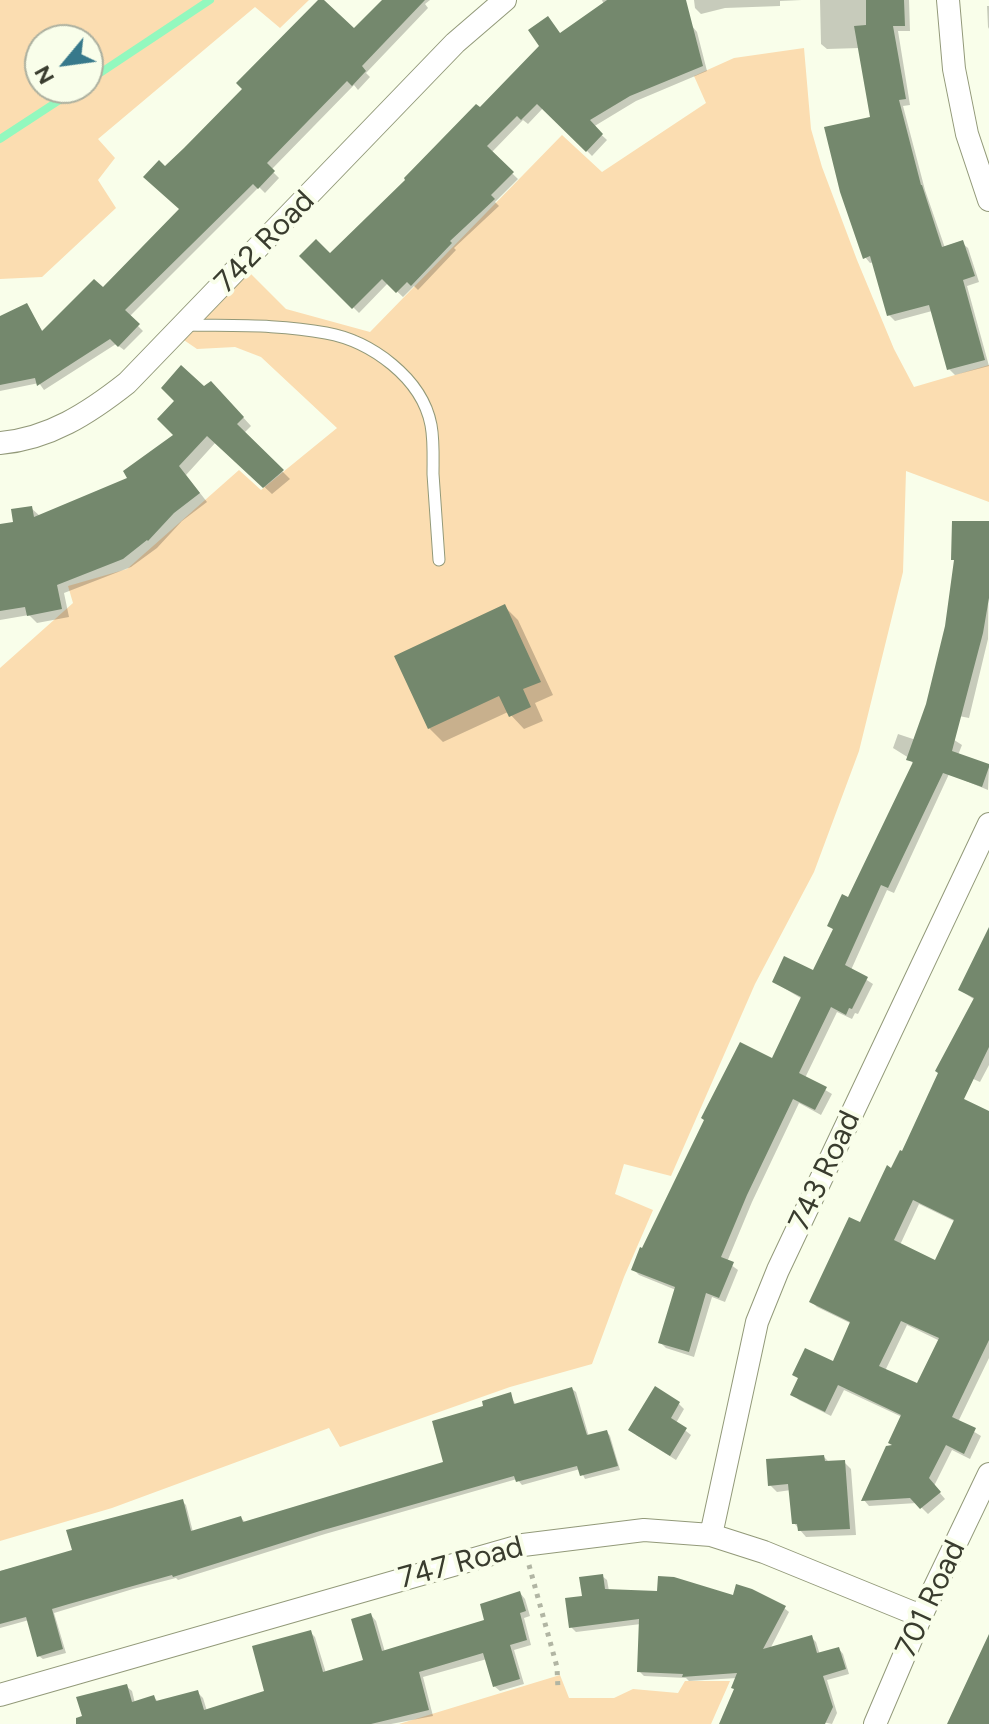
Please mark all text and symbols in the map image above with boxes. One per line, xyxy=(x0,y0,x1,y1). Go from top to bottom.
north arrow xyxy=(24,24,104,104)
text: N xyxy=(28,61,60,89)
street label: 742 Road xyxy=(208,183,322,301)
street label: 743 Road xyxy=(782,1106,868,1236)
street label: 747 Road xyxy=(395,1529,527,1597)
street label: 701 Road xyxy=(888,1535,974,1663)

